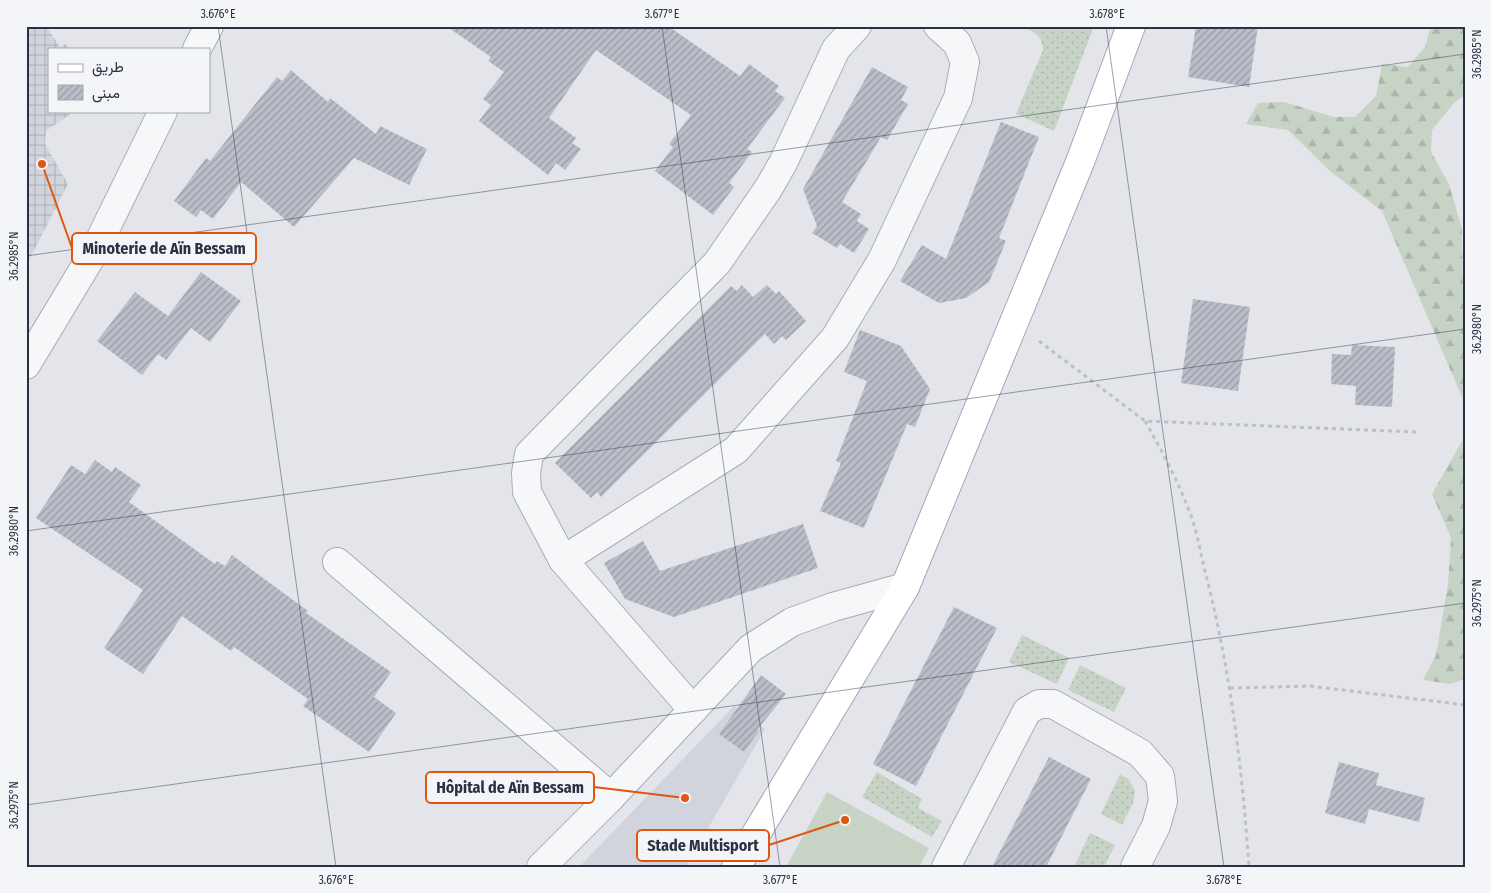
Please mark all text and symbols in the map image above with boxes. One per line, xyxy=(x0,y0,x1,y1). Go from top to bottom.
text: 3.676°E xyxy=(200,7,236,21)
text: 3.677°E xyxy=(645,7,680,21)
text: 3.678°E xyxy=(1089,7,1125,21)
text: 36.2985°N xyxy=(1470,29,1484,79)
legend xyxy=(48,48,210,112)
text: طريق xyxy=(92,58,124,77)
text: مبنى xyxy=(92,84,120,103)
text: 36.2985°N xyxy=(7,231,21,281)
callout: Minoterie de Aïn Bessam xyxy=(72,233,256,264)
text: Minoterie de Aïn Bessam xyxy=(82,239,246,258)
text: 36.2980°N xyxy=(1470,304,1484,354)
text: 36.2980°N xyxy=(7,506,21,556)
text: 36.2975°N xyxy=(1470,579,1484,627)
callout: Hôpital de Aïn Bessam xyxy=(426,772,594,803)
text: Hôpital de Aïn Bessam xyxy=(436,778,584,797)
text: 36.2975°N xyxy=(7,781,21,829)
callout: Stade Multisport xyxy=(637,830,769,861)
text: Stade Multisport xyxy=(647,836,759,855)
text: 3.676°E xyxy=(318,873,354,887)
text: 3.677°E xyxy=(763,873,798,887)
text: 3.678°E xyxy=(1206,873,1242,887)

